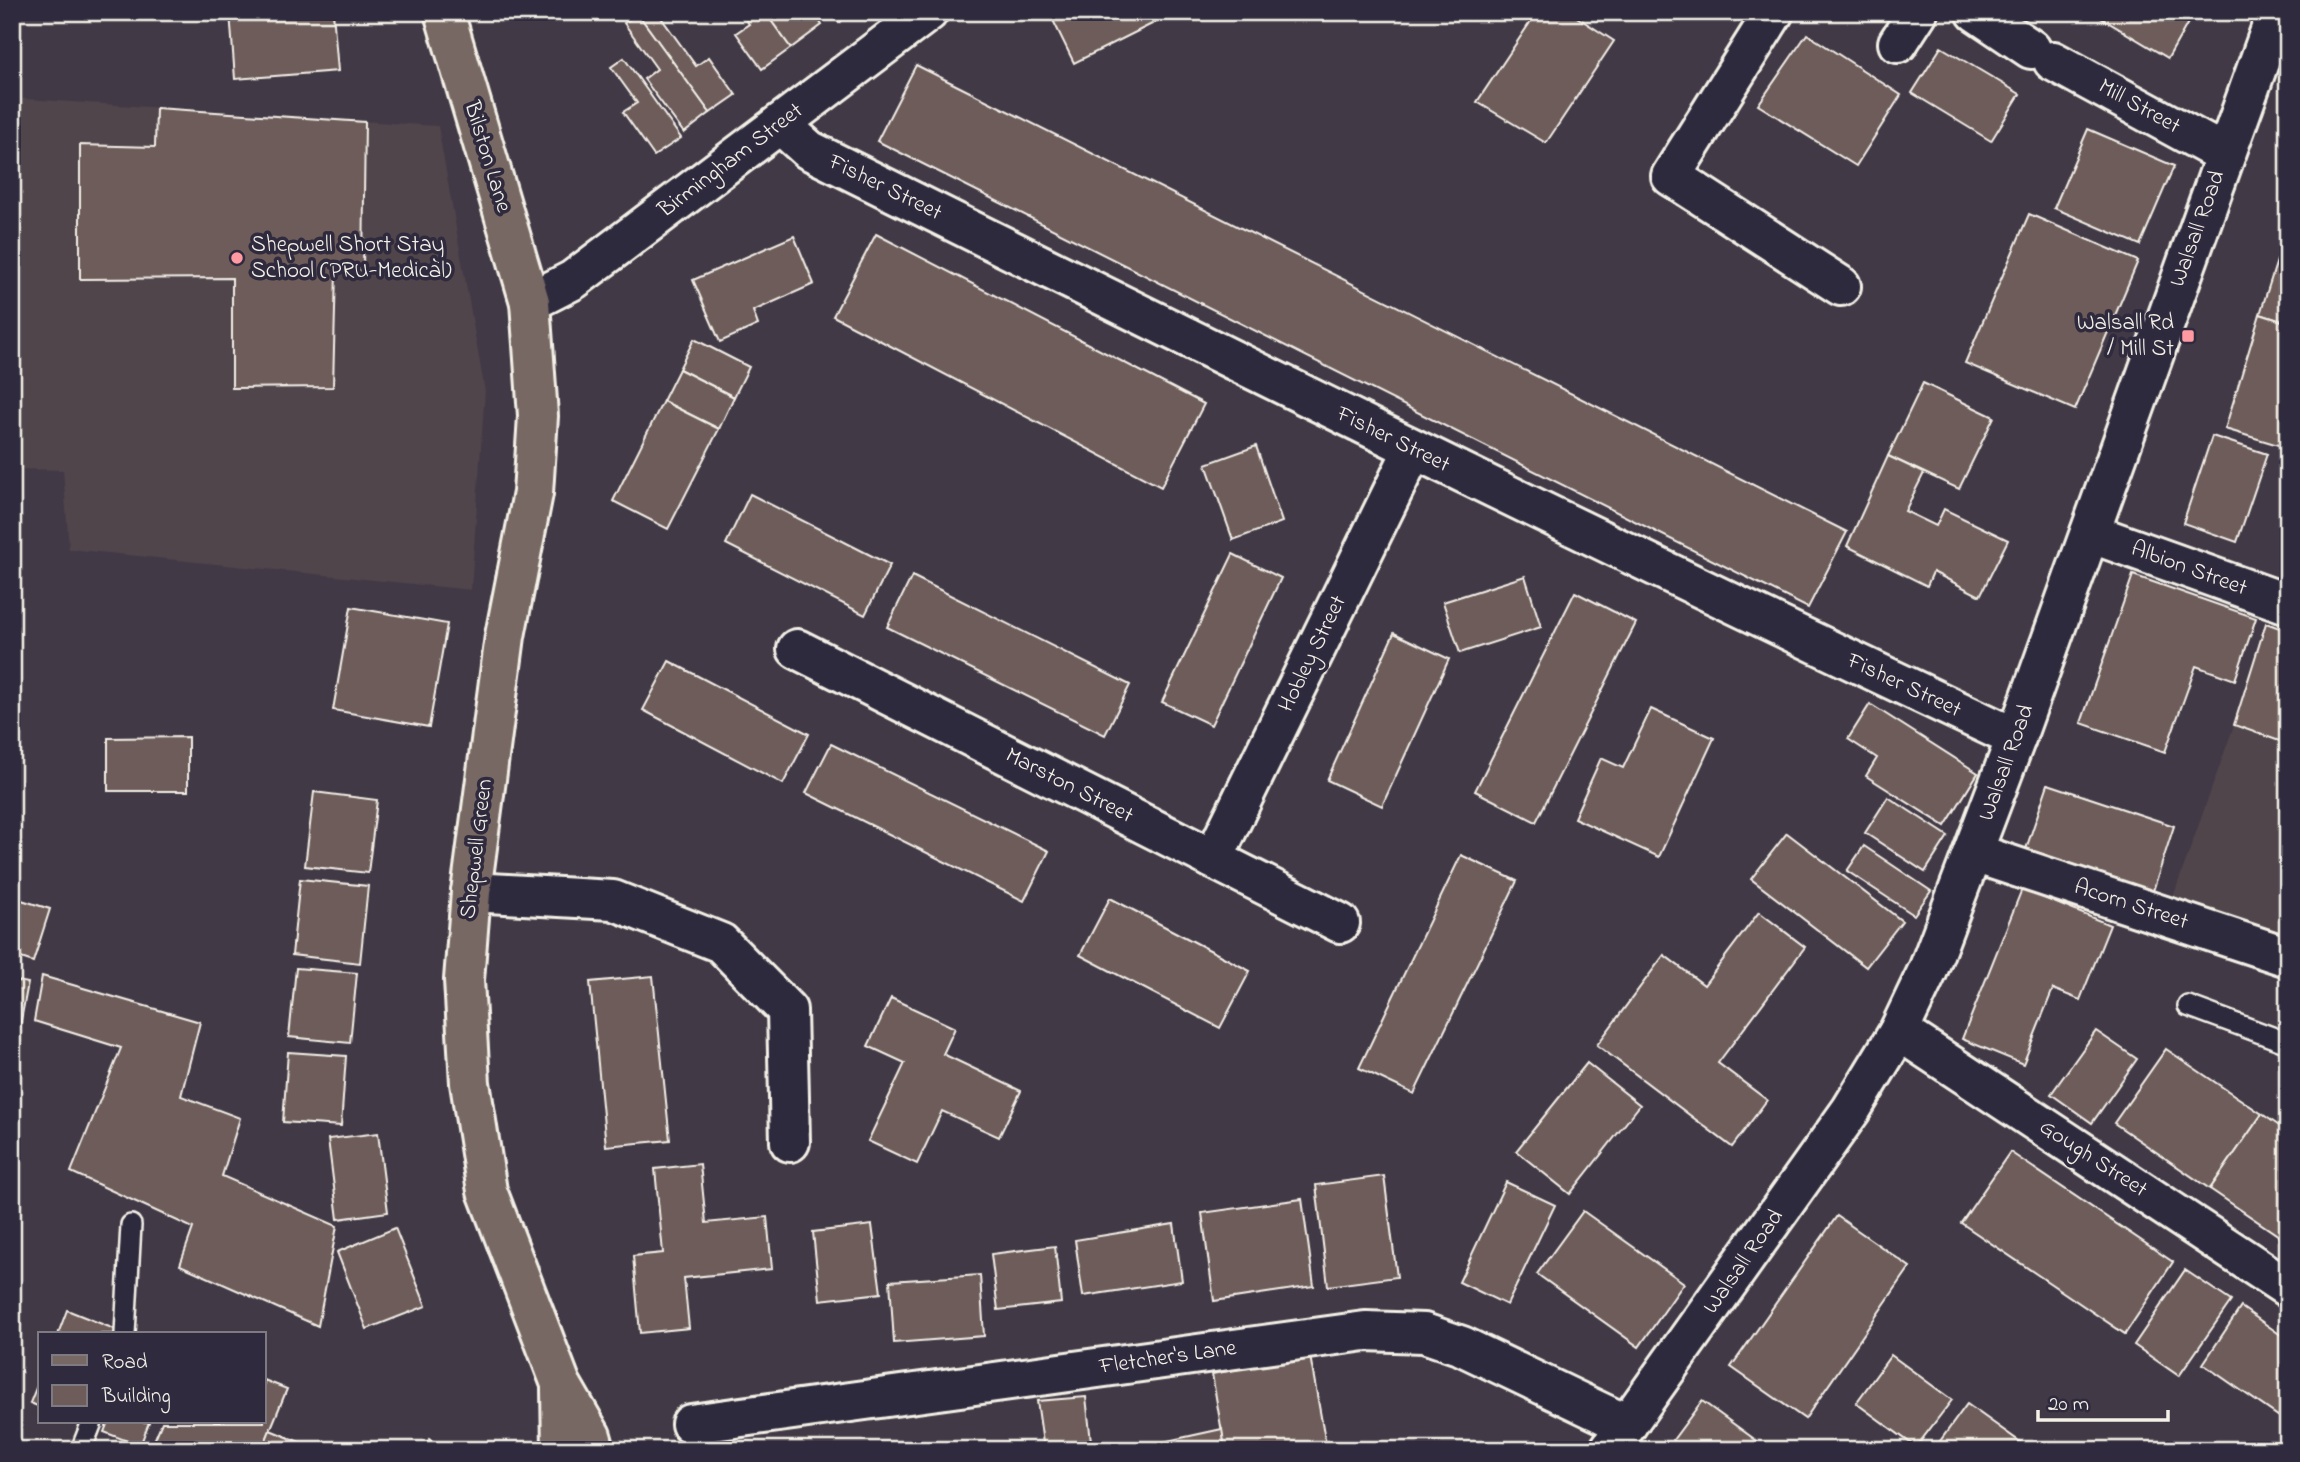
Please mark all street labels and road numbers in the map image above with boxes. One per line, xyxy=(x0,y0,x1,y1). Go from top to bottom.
street label: Mill Street xyxy=(2092,71,2186,143)
street label: Birmingham Street xyxy=(651,95,811,228)
street label: Bilston Lane xyxy=(454,96,520,217)
street label: Fisher Street xyxy=(822,146,948,230)
street label: Walsall Road xyxy=(2162,166,2234,292)
street label: Fisher Street xyxy=(1330,398,1456,482)
street label: Albion Street xyxy=(2126,533,2252,605)
street label: Hobley Street xyxy=(1270,590,1358,719)
street label: Fisher Street xyxy=(1840,645,1967,727)
street label: Walsall Road xyxy=(1971,700,2043,826)
street label: Marston Street xyxy=(999,740,1139,833)
street label: Shepwell Green xyxy=(452,777,502,921)
street label: Acorn Street xyxy=(2070,871,2193,939)
street label: Gough Street xyxy=(2032,1112,2154,1207)
street label: Walsall Road xyxy=(1696,1203,1792,1321)
street label: Fletcher's Lane xyxy=(1096,1332,1239,1384)

